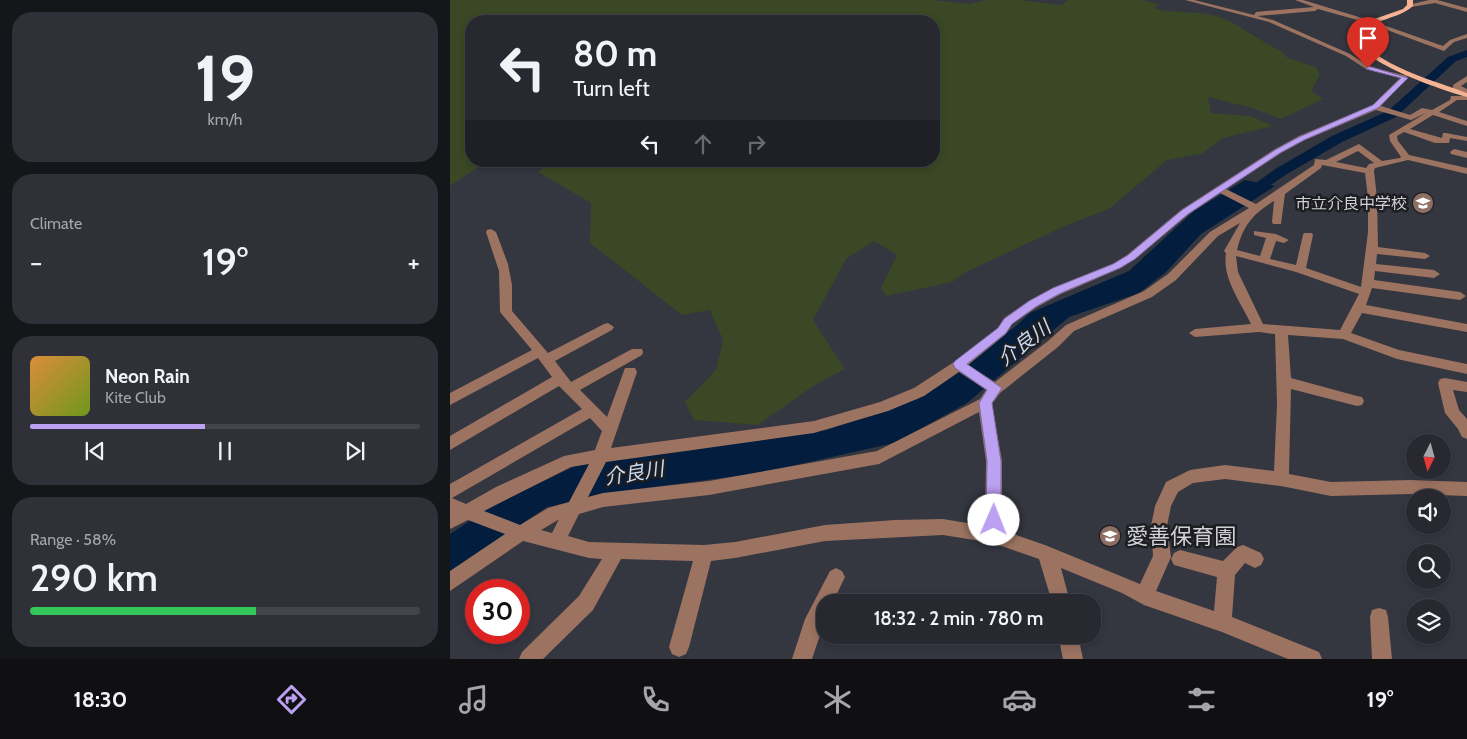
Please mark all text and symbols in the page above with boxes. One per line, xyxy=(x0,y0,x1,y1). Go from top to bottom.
pin xyxy=(1347,17,1389,68)
icon: arrive xyxy=(1354,24,1382,52)
text: 80 m xyxy=(573,32,657,75)
icon: left xyxy=(490,35,555,100)
text: 19 xyxy=(195,38,255,117)
text: Turn left xyxy=(573,75,650,102)
text: km/h xyxy=(207,110,243,129)
icon: left xyxy=(636,130,664,158)
icon: ahead xyxy=(689,130,717,158)
icon: right xyxy=(742,130,770,158)
school or university icon: 市立介良中学校 xyxy=(1411,191,1435,215)
place label: 市立介良中学校 xyxy=(1295,194,1407,213)
text: Climate xyxy=(30,214,82,233)
text: 19° xyxy=(202,238,248,285)
text: − xyxy=(30,245,42,279)
text: + xyxy=(408,245,420,279)
water label: 介良川 xyxy=(993,314,1057,371)
text: Neon Rain xyxy=(105,365,190,388)
text: Kite Club xyxy=(105,388,166,407)
north arrow xyxy=(1406,434,1451,479)
map controls xyxy=(1406,434,1451,644)
icon: previous xyxy=(81,437,109,465)
icon: pause xyxy=(211,437,239,465)
icon: next xyxy=(341,437,369,465)
water label: 介良川 xyxy=(602,456,667,490)
button: sound xyxy=(1406,489,1451,534)
position arrow xyxy=(967,493,1019,545)
place label: 愛善保育園 xyxy=(1126,523,1236,550)
school or university icon: 愛善保育園 xyxy=(1098,524,1122,548)
text: Range · 58% xyxy=(30,530,116,549)
button: search xyxy=(1406,544,1451,589)
text: 290 km xyxy=(30,554,158,601)
speed limit sign: 30 xyxy=(465,579,530,644)
button: layers xyxy=(1406,599,1451,644)
text: 18:32 · 2 min · 780 m xyxy=(874,607,1043,630)
icon: directions xyxy=(274,682,309,717)
icon: music xyxy=(456,682,491,717)
icon: phone xyxy=(638,682,673,717)
icon: climate xyxy=(820,682,855,717)
icon: car xyxy=(1002,682,1037,717)
icon: filters xyxy=(1184,682,1219,717)
text: 18:30 xyxy=(74,686,127,713)
text: 19° xyxy=(1367,686,1393,713)

